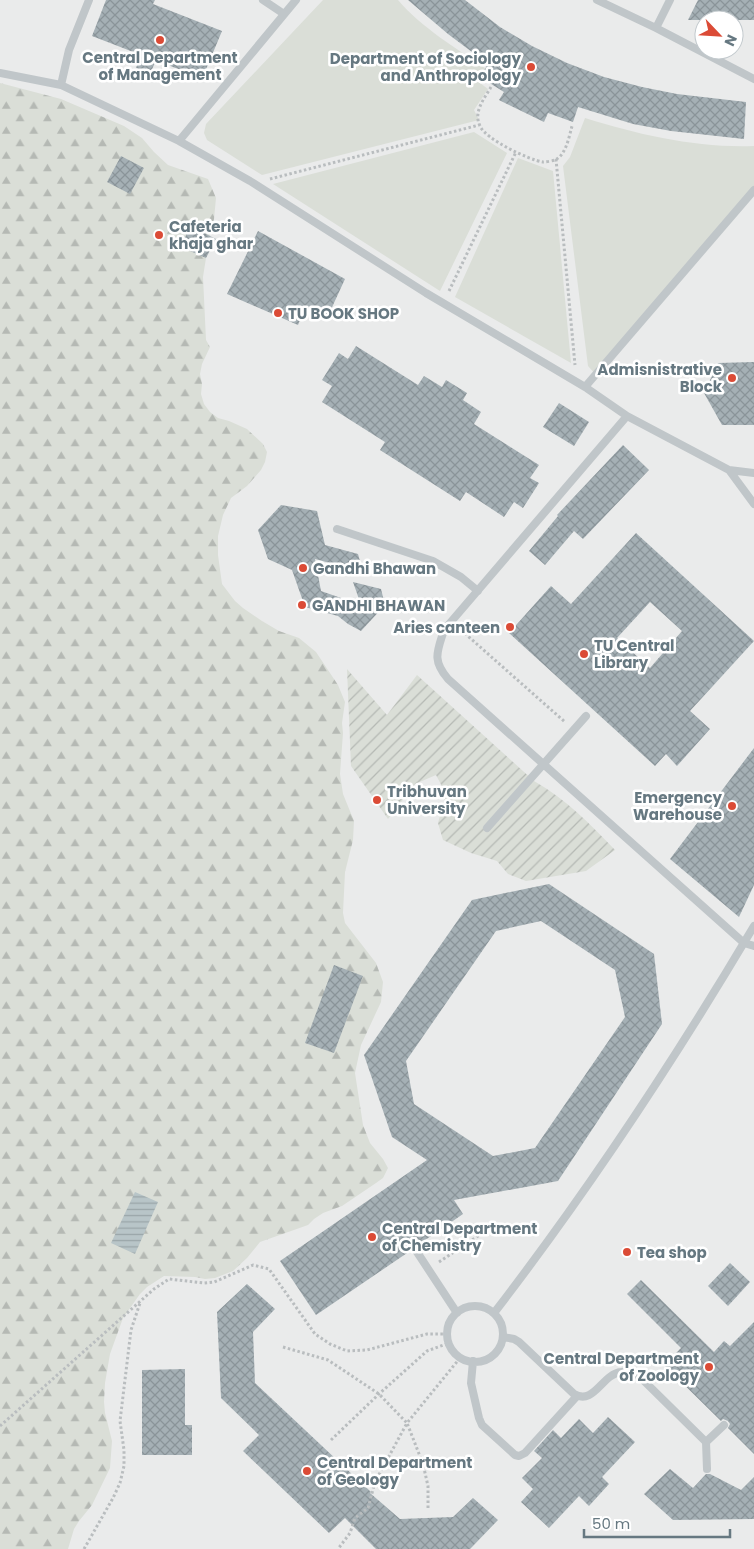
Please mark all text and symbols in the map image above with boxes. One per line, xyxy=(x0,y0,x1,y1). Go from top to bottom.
north arrow xyxy=(694,10,744,60)
text: N xyxy=(719,31,742,49)
marker: Central Department of Management xyxy=(154,34,166,46)
place label: Central Department of Management xyxy=(82,47,238,85)
place label: Department of Sociology and Anthropology xyxy=(330,48,522,86)
marker: Department of Sociology and Anthropology xyxy=(525,61,537,73)
place label: Cafeteria khaja ghar xyxy=(169,216,254,254)
marker: Cafeteria khaja ghar xyxy=(153,229,165,241)
place label: TU BOOK SHOP xyxy=(288,303,399,324)
marker: TU BOOK SHOP xyxy=(272,307,284,319)
place label: Admisnistrative Block xyxy=(597,359,723,397)
marker: Admisnistrative Block xyxy=(726,372,738,384)
place label: Gandhi Bhawan xyxy=(313,558,436,579)
marker: Gandhi Bhawan xyxy=(297,562,309,574)
place label: GANDHI BHAWAN xyxy=(312,595,445,616)
marker: GANDHI BHAWAN xyxy=(296,599,308,611)
place label: Aries canteen xyxy=(393,617,500,638)
marker: Aries canteen xyxy=(504,621,516,633)
place label: TU Central Library xyxy=(594,635,675,673)
marker: TU Central Library xyxy=(578,648,590,660)
place label: Tribhuvan University xyxy=(387,781,467,819)
place label: Emergency Warehouse xyxy=(633,787,723,825)
marker: Tribhuvan University xyxy=(371,794,383,806)
marker: Emergency Warehouse xyxy=(726,800,738,812)
place label: Central Department of Chemistry xyxy=(382,1218,537,1256)
marker: Central Department of Chemistry xyxy=(366,1231,378,1243)
place label: Tea shop xyxy=(637,1242,707,1263)
marker: Tea shop xyxy=(621,1246,633,1258)
place label: Central Department of Zoology xyxy=(544,1348,700,1386)
marker: Central Department of Zoology xyxy=(703,1361,715,1373)
place label: Central Department of Geology xyxy=(317,1452,472,1490)
marker: Central Department of Geology xyxy=(301,1465,313,1477)
scale bar xyxy=(584,1506,730,1538)
text: 50 m xyxy=(592,1513,630,1534)

